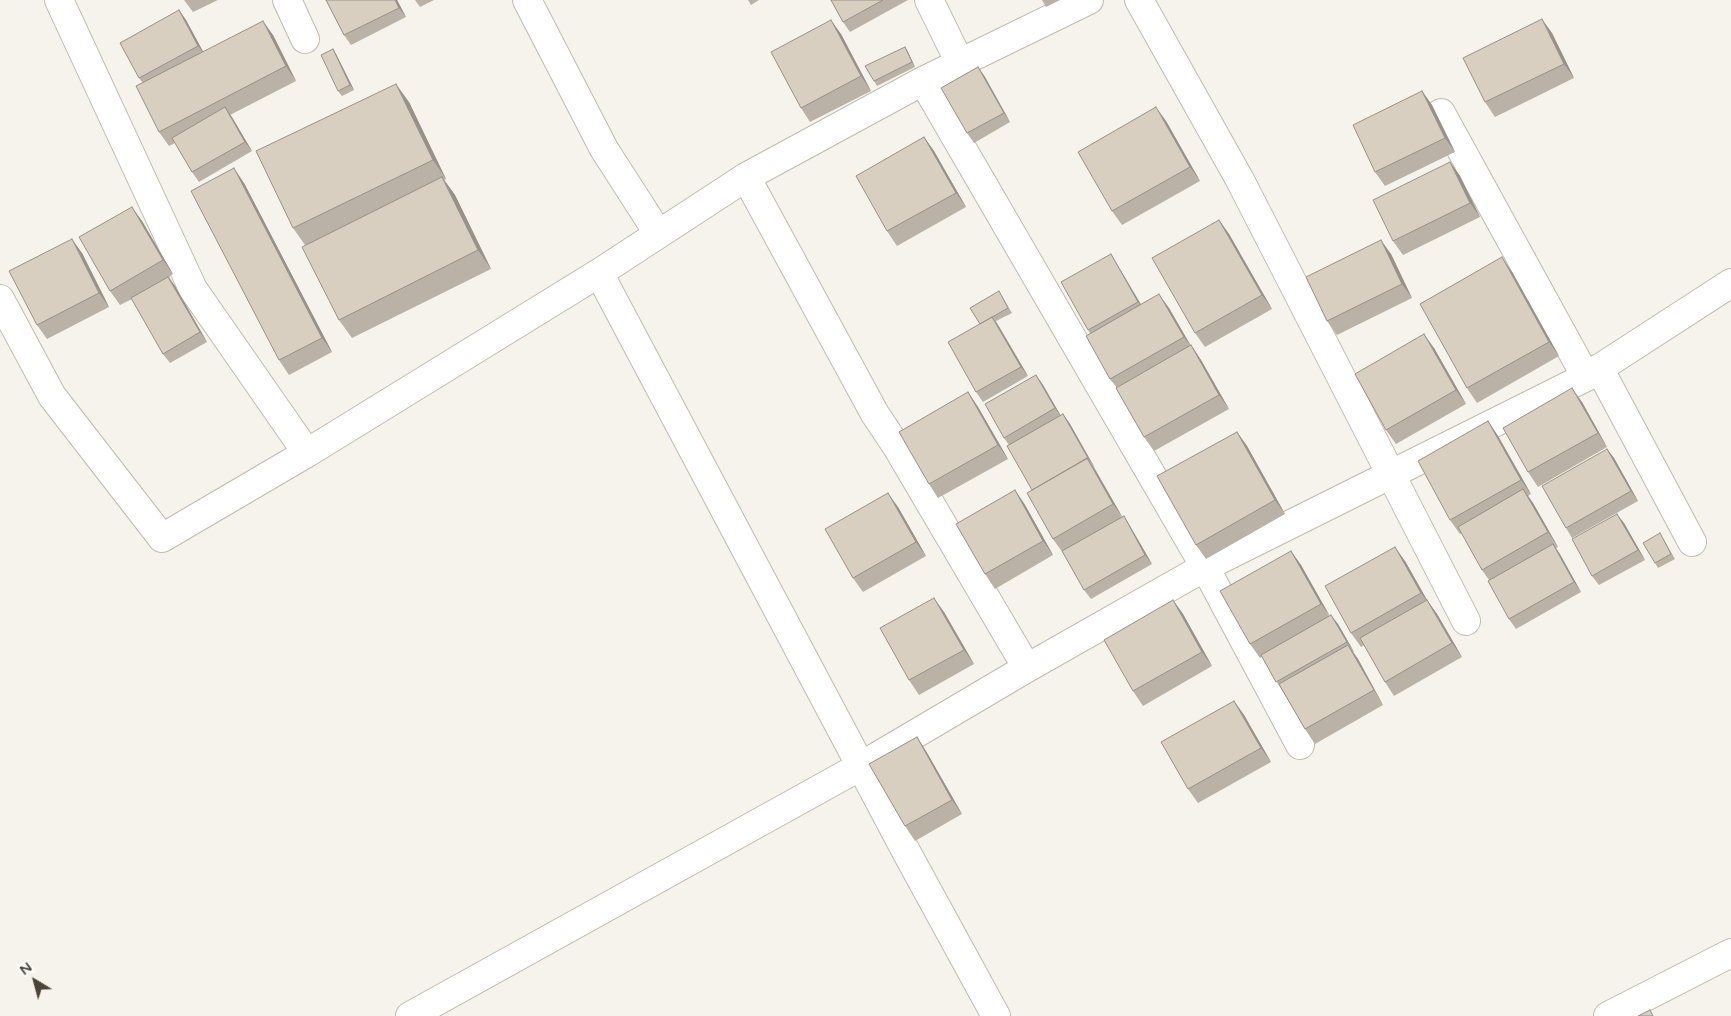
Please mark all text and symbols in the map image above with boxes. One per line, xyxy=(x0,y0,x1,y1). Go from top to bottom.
north arrow xyxy=(10,956,60,1006)
text: N xyxy=(16,958,35,979)

